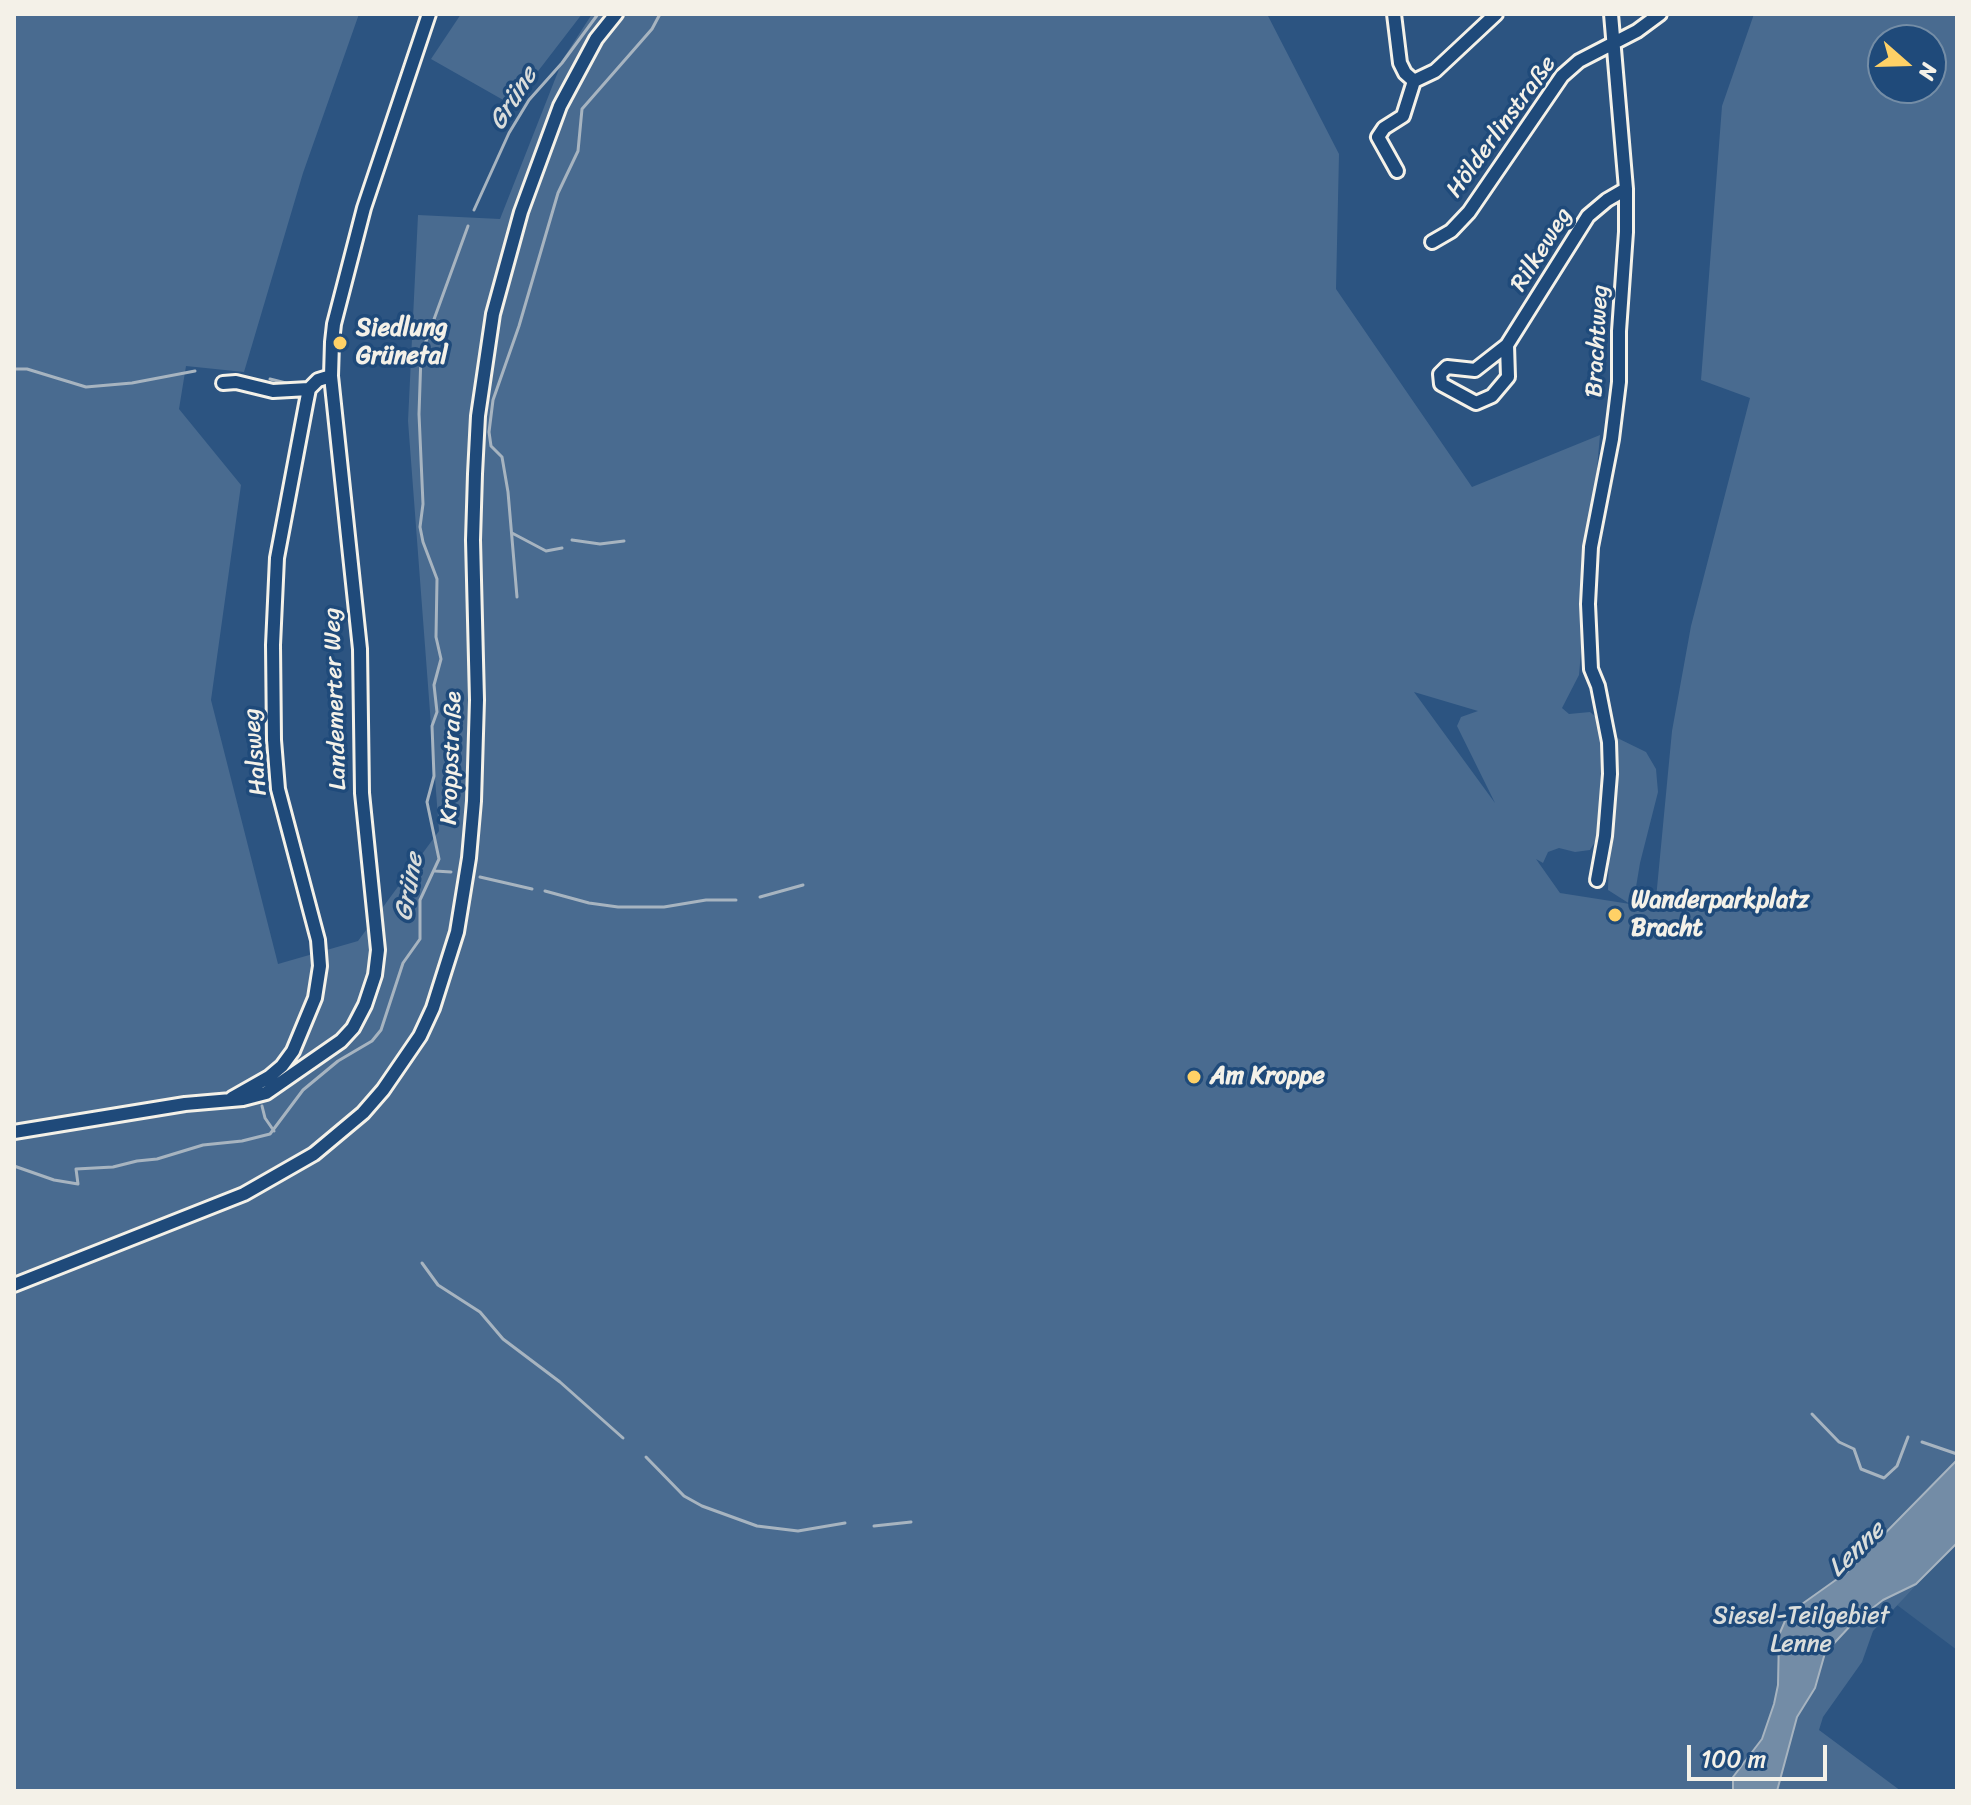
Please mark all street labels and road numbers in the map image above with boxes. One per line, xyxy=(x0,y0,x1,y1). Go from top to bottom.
street label: Hölderlinstraße xyxy=(1441,50,1563,204)
street label: Rilkeweg xyxy=(1505,203,1579,297)
street label: Brachtweg xyxy=(1581,284,1615,398)
street label: Landemerter Weg xyxy=(318,607,354,791)
street label: Kroppstraße xyxy=(435,691,469,825)
street label: Halsweg xyxy=(238,707,274,797)

